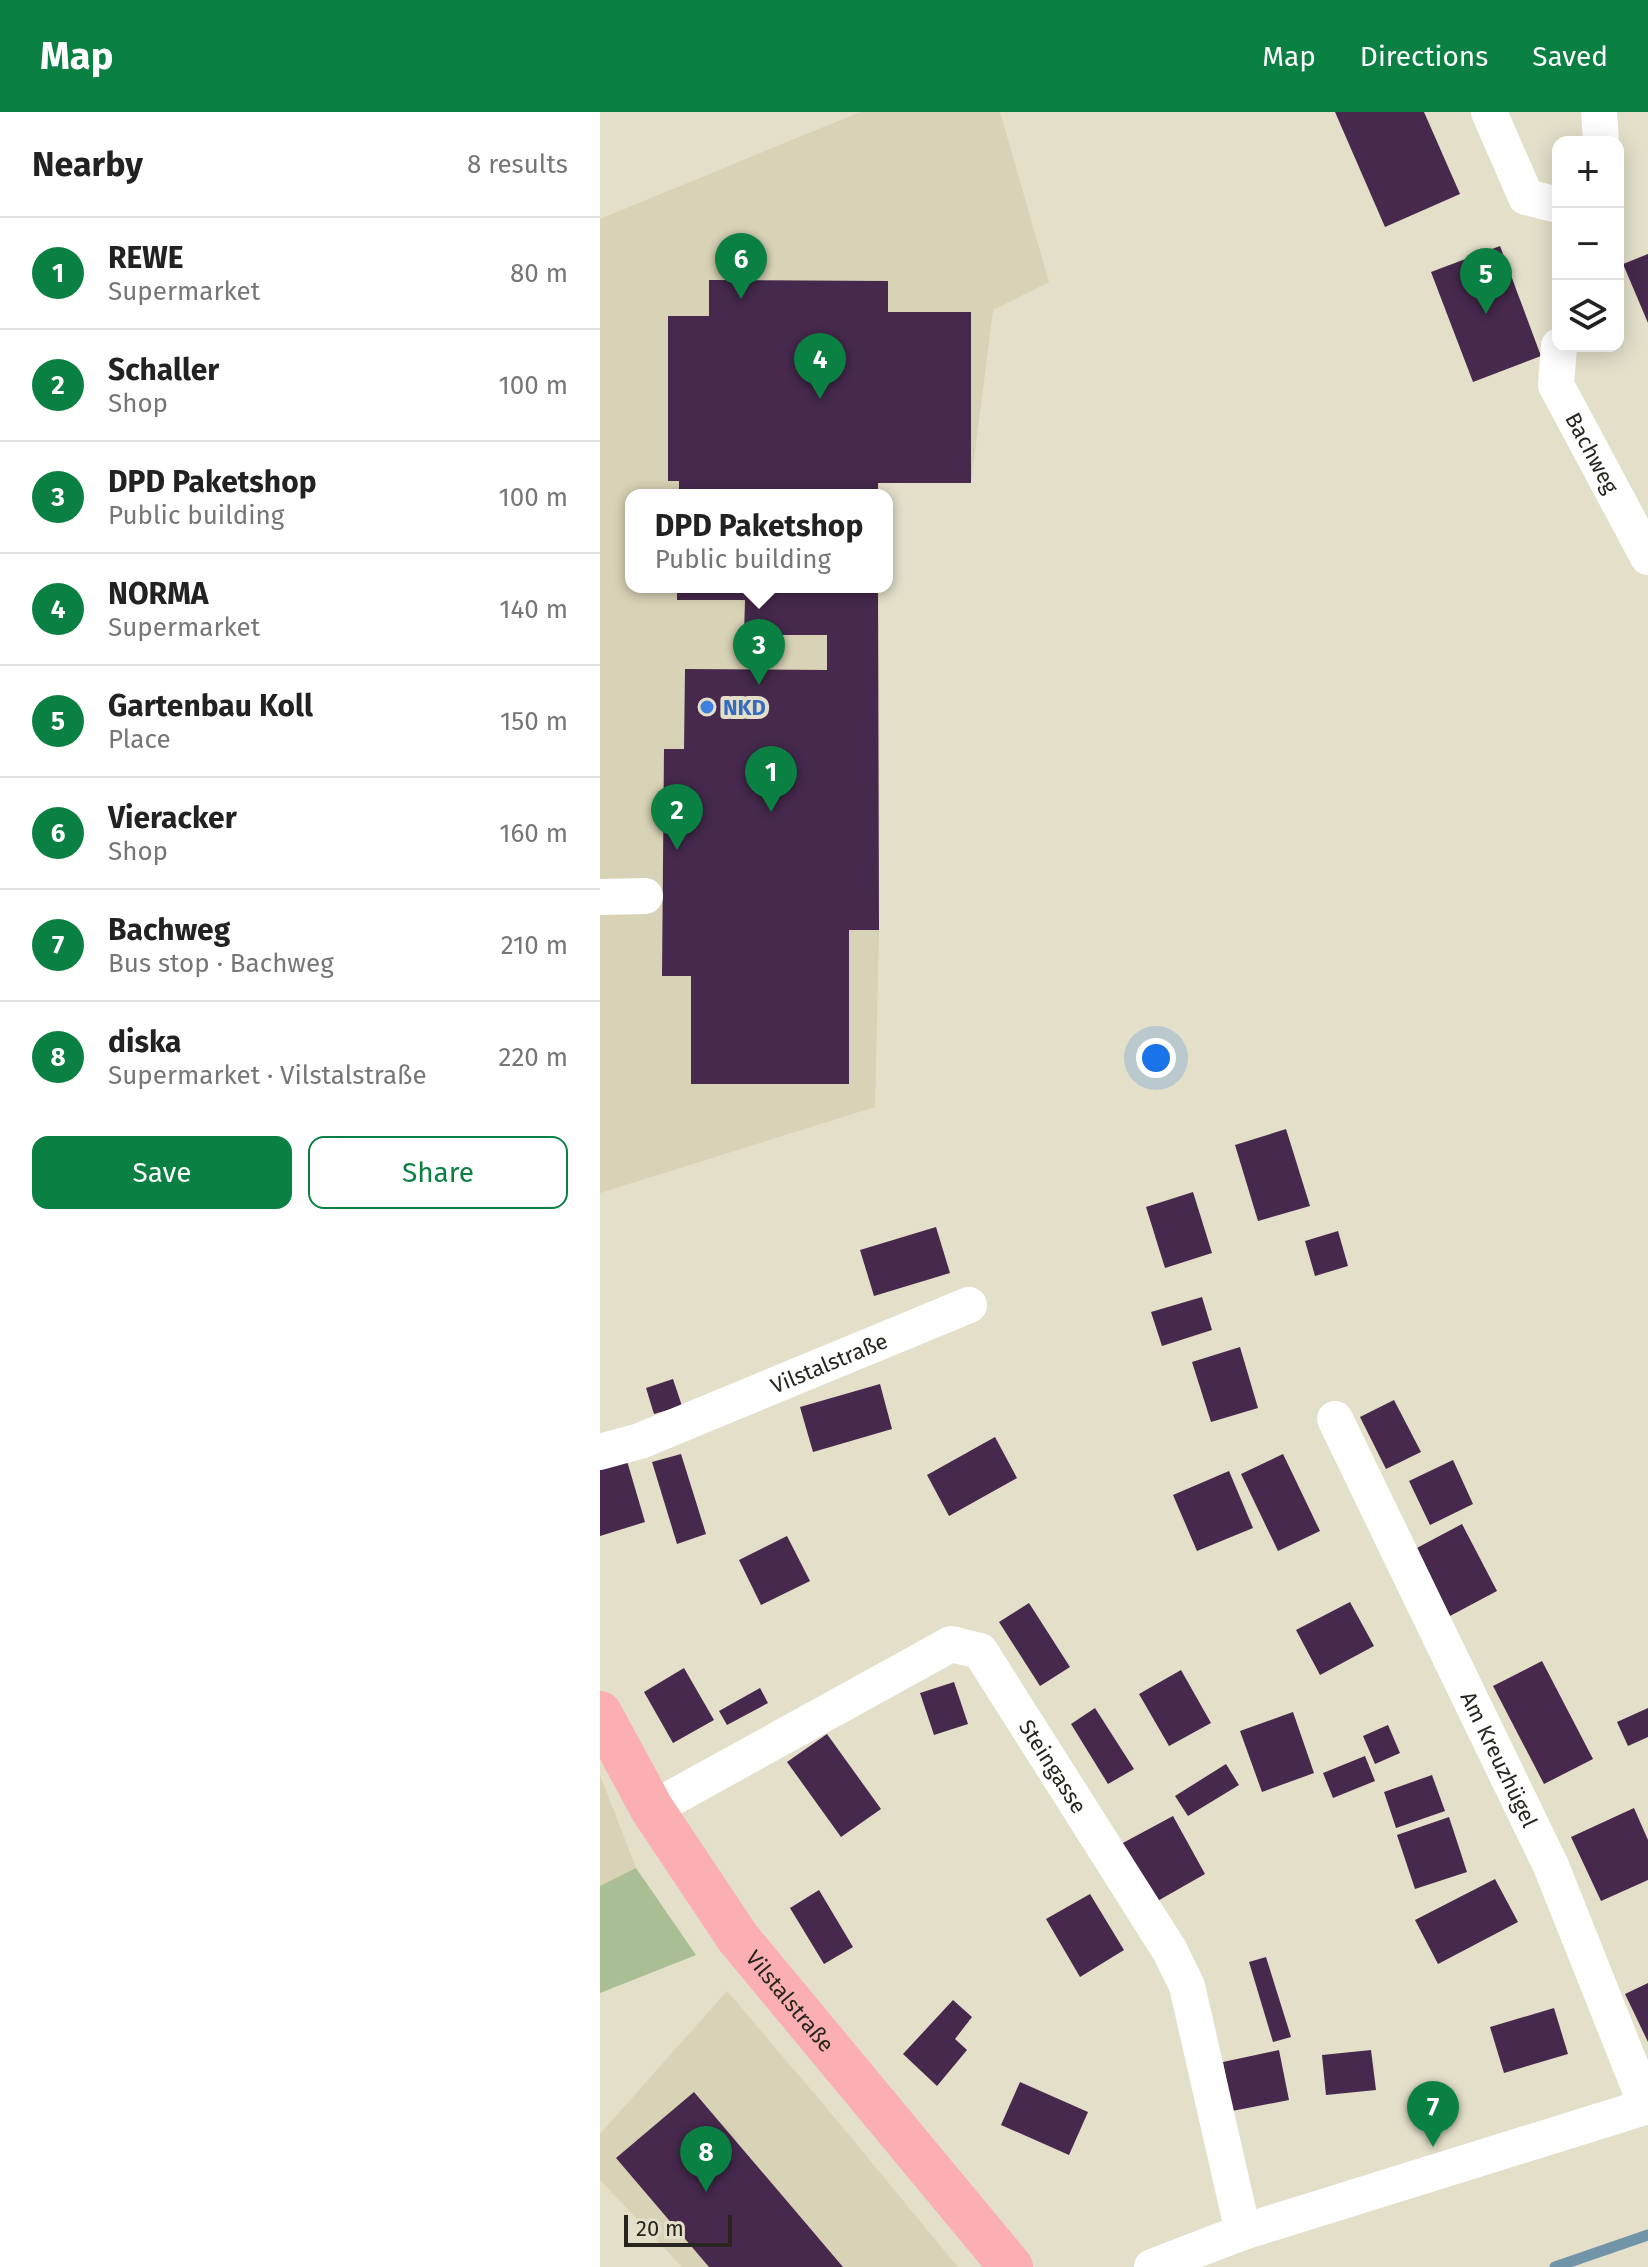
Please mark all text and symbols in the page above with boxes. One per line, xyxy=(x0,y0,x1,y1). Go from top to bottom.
text: Map xyxy=(40,33,113,79)
text: Map xyxy=(1262,40,1316,73)
text: Directions xyxy=(1360,40,1488,73)
text: Saved xyxy=(1532,40,1608,73)
map controls xyxy=(1552,136,1624,352)
button: + xyxy=(1552,136,1624,208)
text: Nearby xyxy=(32,144,143,185)
text: 8 results xyxy=(467,149,568,180)
button: − xyxy=(1552,208,1624,280)
pin: 6 xyxy=(715,233,767,299)
text: REWE xyxy=(108,240,183,276)
pin: 5 xyxy=(1460,248,1512,314)
text: 1 xyxy=(52,258,64,289)
text: 80 m xyxy=(510,258,568,289)
text: Supermarket xyxy=(108,276,260,307)
button: layers xyxy=(1552,280,1624,352)
pin: 4 xyxy=(794,333,846,399)
text: Schaller xyxy=(108,352,219,388)
text: 2 xyxy=(51,370,65,401)
text: 100 m xyxy=(499,370,568,401)
text: Shop xyxy=(108,388,168,419)
street label: Bachweg xyxy=(1559,408,1625,499)
text: DPD Paketshop xyxy=(108,464,317,500)
text: 3 xyxy=(51,482,65,513)
text: 100 m xyxy=(499,482,568,513)
popup xyxy=(625,489,893,593)
text: Public building xyxy=(108,500,284,531)
text: DPD Paketshop xyxy=(655,508,863,544)
text: Public building xyxy=(655,544,831,575)
text: NORMA xyxy=(108,576,208,612)
text: 4 xyxy=(51,594,65,625)
text: 140 m xyxy=(499,594,568,625)
text: Supermarket xyxy=(108,612,260,643)
pin: 3 xyxy=(733,619,785,685)
text: Gartenbau Koll xyxy=(108,688,313,724)
place label: NKD xyxy=(723,694,766,721)
marker: NKD xyxy=(698,698,716,716)
text: 5 xyxy=(51,706,65,737)
text: 150 m xyxy=(500,706,568,737)
text: Place xyxy=(108,724,171,755)
pin: 1 xyxy=(745,746,797,812)
pin: 2 xyxy=(651,784,703,850)
text: Vieracker xyxy=(108,800,237,836)
text: 6 xyxy=(51,818,65,849)
text: 160 m xyxy=(499,818,568,849)
text: Shop xyxy=(108,836,168,867)
text: Bachweg xyxy=(108,912,230,948)
text: 7 xyxy=(52,930,64,961)
text: 210 m xyxy=(501,930,568,961)
text: Bus stop · Bachweg xyxy=(108,948,334,979)
text: diska xyxy=(108,1024,182,1060)
your location xyxy=(1136,1038,1176,1078)
text: 8 xyxy=(50,1042,66,1073)
text: 220 m xyxy=(499,1042,568,1073)
text: Supermarket · Vilstalstraße xyxy=(108,1060,427,1091)
button: Save xyxy=(32,1136,292,1209)
button: Share xyxy=(308,1136,568,1209)
street label: Vilstalstraße xyxy=(767,1327,892,1400)
street label: Am Kreuzhügel xyxy=(1455,1687,1543,1832)
street label: Steingasse xyxy=(1013,1715,1092,1819)
street label: Vilstalstraße xyxy=(740,1945,840,2058)
pin: 7 xyxy=(1407,2081,1459,2147)
pin: 8 xyxy=(680,2126,732,2192)
scale bar xyxy=(624,2211,732,2247)
text: 20 m xyxy=(636,2215,684,2242)

